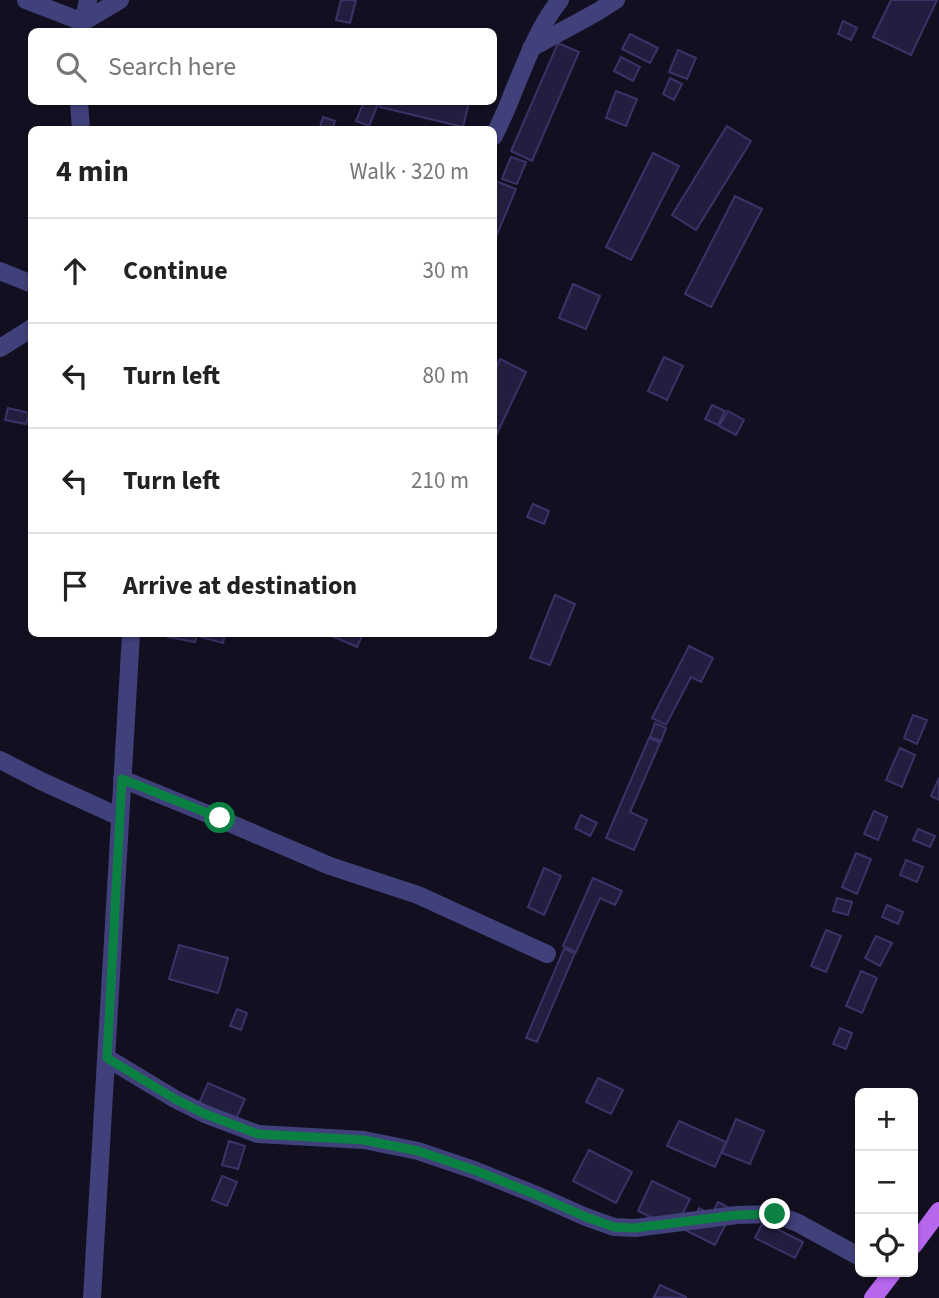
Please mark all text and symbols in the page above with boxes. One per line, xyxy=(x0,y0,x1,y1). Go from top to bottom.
search box xyxy=(28,28,497,105)
icon: search xyxy=(52,48,90,86)
text: Search here xyxy=(108,48,236,85)
text: 4 min xyxy=(56,150,129,193)
text: Walk · 320 m xyxy=(350,155,469,188)
icon: ahead xyxy=(56,252,94,290)
text: Continue xyxy=(123,252,228,289)
text: 30 m xyxy=(422,254,469,287)
icon: left xyxy=(56,357,94,395)
text: Turn left xyxy=(123,357,220,394)
text: 80 m xyxy=(422,359,469,392)
icon: left xyxy=(56,462,94,500)
text: Turn left xyxy=(123,462,220,499)
text: 210 m xyxy=(411,464,469,497)
icon: arrive xyxy=(56,567,94,605)
text: Arrive at destination xyxy=(123,567,357,604)
route start xyxy=(204,802,235,833)
map controls xyxy=(855,1088,918,1277)
button: + xyxy=(855,1088,918,1151)
button: − xyxy=(855,1151,918,1214)
route end xyxy=(759,1198,790,1229)
button: locate xyxy=(855,1214,918,1277)

